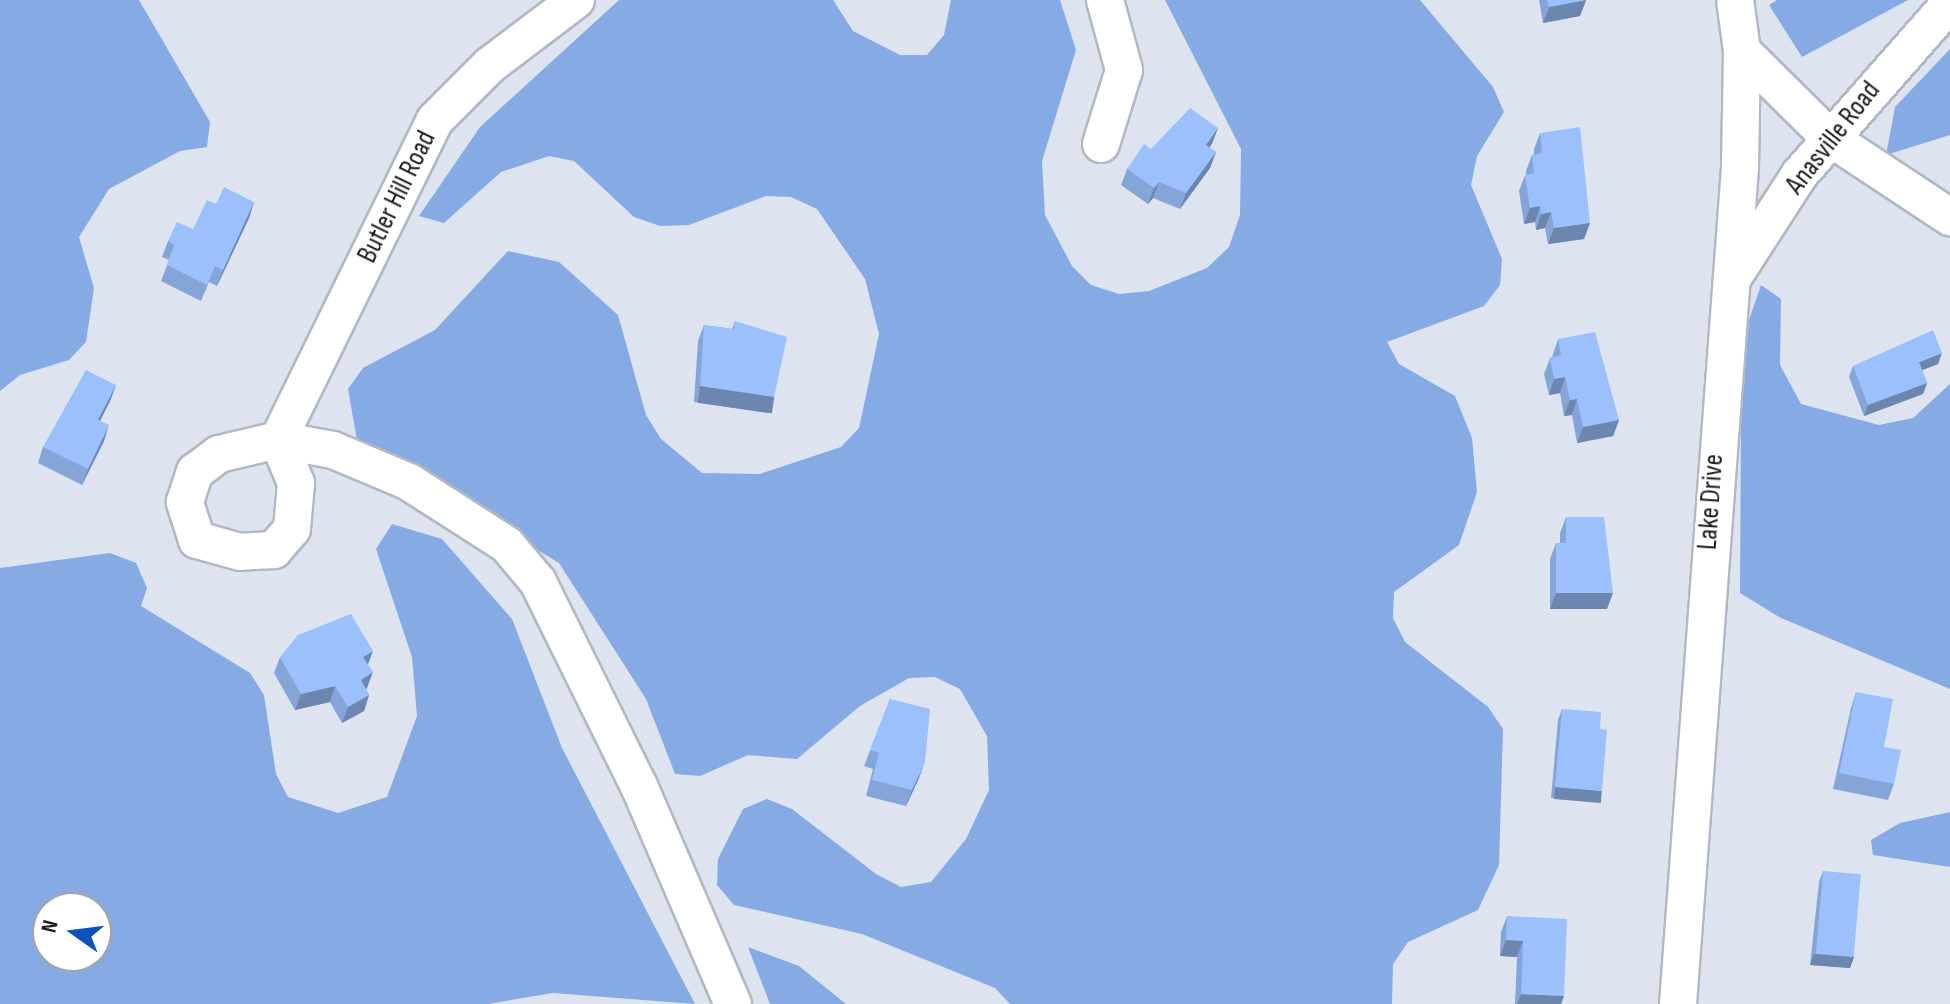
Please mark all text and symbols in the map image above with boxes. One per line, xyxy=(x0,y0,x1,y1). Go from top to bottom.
street label: Anasville Road xyxy=(1778,75,1888,201)
street label: Butler Hill Road xyxy=(351,126,443,268)
street label: Lake Drive xyxy=(1691,453,1731,551)
north arrow xyxy=(32,892,112,972)
text: N xyxy=(36,918,65,936)

